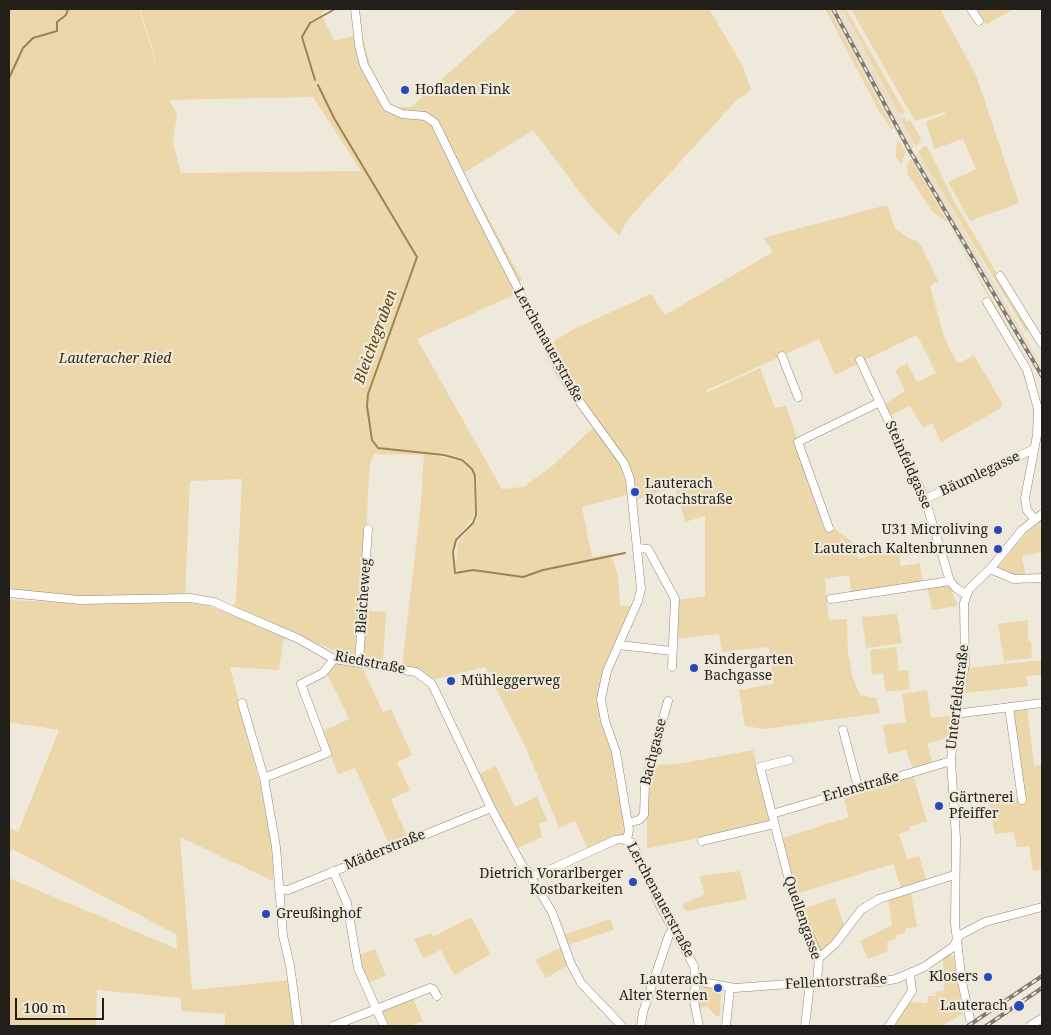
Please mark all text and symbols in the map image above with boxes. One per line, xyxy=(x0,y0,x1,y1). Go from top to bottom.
place label: Hofladen Fink xyxy=(415,82,510,98)
marker: Hofladen Fink xyxy=(399,84,411,96)
street label: Lerchenauerstraße xyxy=(510,285,586,405)
water label: Bleichegraben xyxy=(351,288,401,386)
park label: Lauteracher Ried xyxy=(59,351,171,367)
street label: Steinfeldgasse xyxy=(881,418,935,512)
street label: Bäumlegasse xyxy=(937,448,1023,500)
place label: Lauterach Rotachstraße xyxy=(645,476,733,508)
marker: Lauterach Rotachstraße xyxy=(629,486,641,498)
place label: U31 Microliving xyxy=(882,522,988,538)
marker: U31 Microliving xyxy=(992,524,1004,536)
place label: Lauterach Kaltenbrunnen xyxy=(814,541,988,557)
marker: Lauterach Kaltenbrunnen xyxy=(992,543,1004,555)
street label: Bleicheweg xyxy=(353,558,375,634)
street label: Unterfeldstraße xyxy=(943,644,973,750)
street label: Riedstraße xyxy=(333,648,407,678)
place label: Kindergarten Bachgasse xyxy=(704,652,793,684)
marker: Kindergarten Bachgasse xyxy=(688,662,700,674)
place label: Mühleggerweg xyxy=(461,673,560,689)
marker: Mühleggerweg xyxy=(445,675,457,687)
street label: Bachgasse xyxy=(638,717,670,787)
street label: Erlenstraße xyxy=(821,768,901,806)
place label: Gärtnerei Pfeiffer xyxy=(949,790,1013,822)
marker: Gärtnerei Pfeiffer xyxy=(933,800,945,812)
street label: Mäderstraße xyxy=(342,826,428,874)
street label: Lerchenauerstraße xyxy=(623,840,697,960)
place label: Dietrich Vorarlberger Kostbarkeiten xyxy=(479,866,623,899)
street label: Quellengasse xyxy=(780,874,824,962)
marker: Dietrich Vorarlberger Kostbarkeiten xyxy=(627,876,639,888)
place label: Greußinghof xyxy=(276,906,361,922)
marker: Greußinghof xyxy=(260,908,272,920)
place label: Klosers xyxy=(929,969,978,985)
street label: Fellentorstraße xyxy=(785,971,887,993)
marker: Klosers xyxy=(982,971,994,983)
place label: Lauterach Alter Sternen xyxy=(619,972,708,1004)
marker: Lauterach Alter Sternen xyxy=(712,982,724,994)
scale bar xyxy=(18,988,106,1020)
text: 100 m xyxy=(23,997,66,1017)
place label: Lauterach xyxy=(940,998,1008,1014)
marker: Lauterach xyxy=(1012,999,1026,1013)

